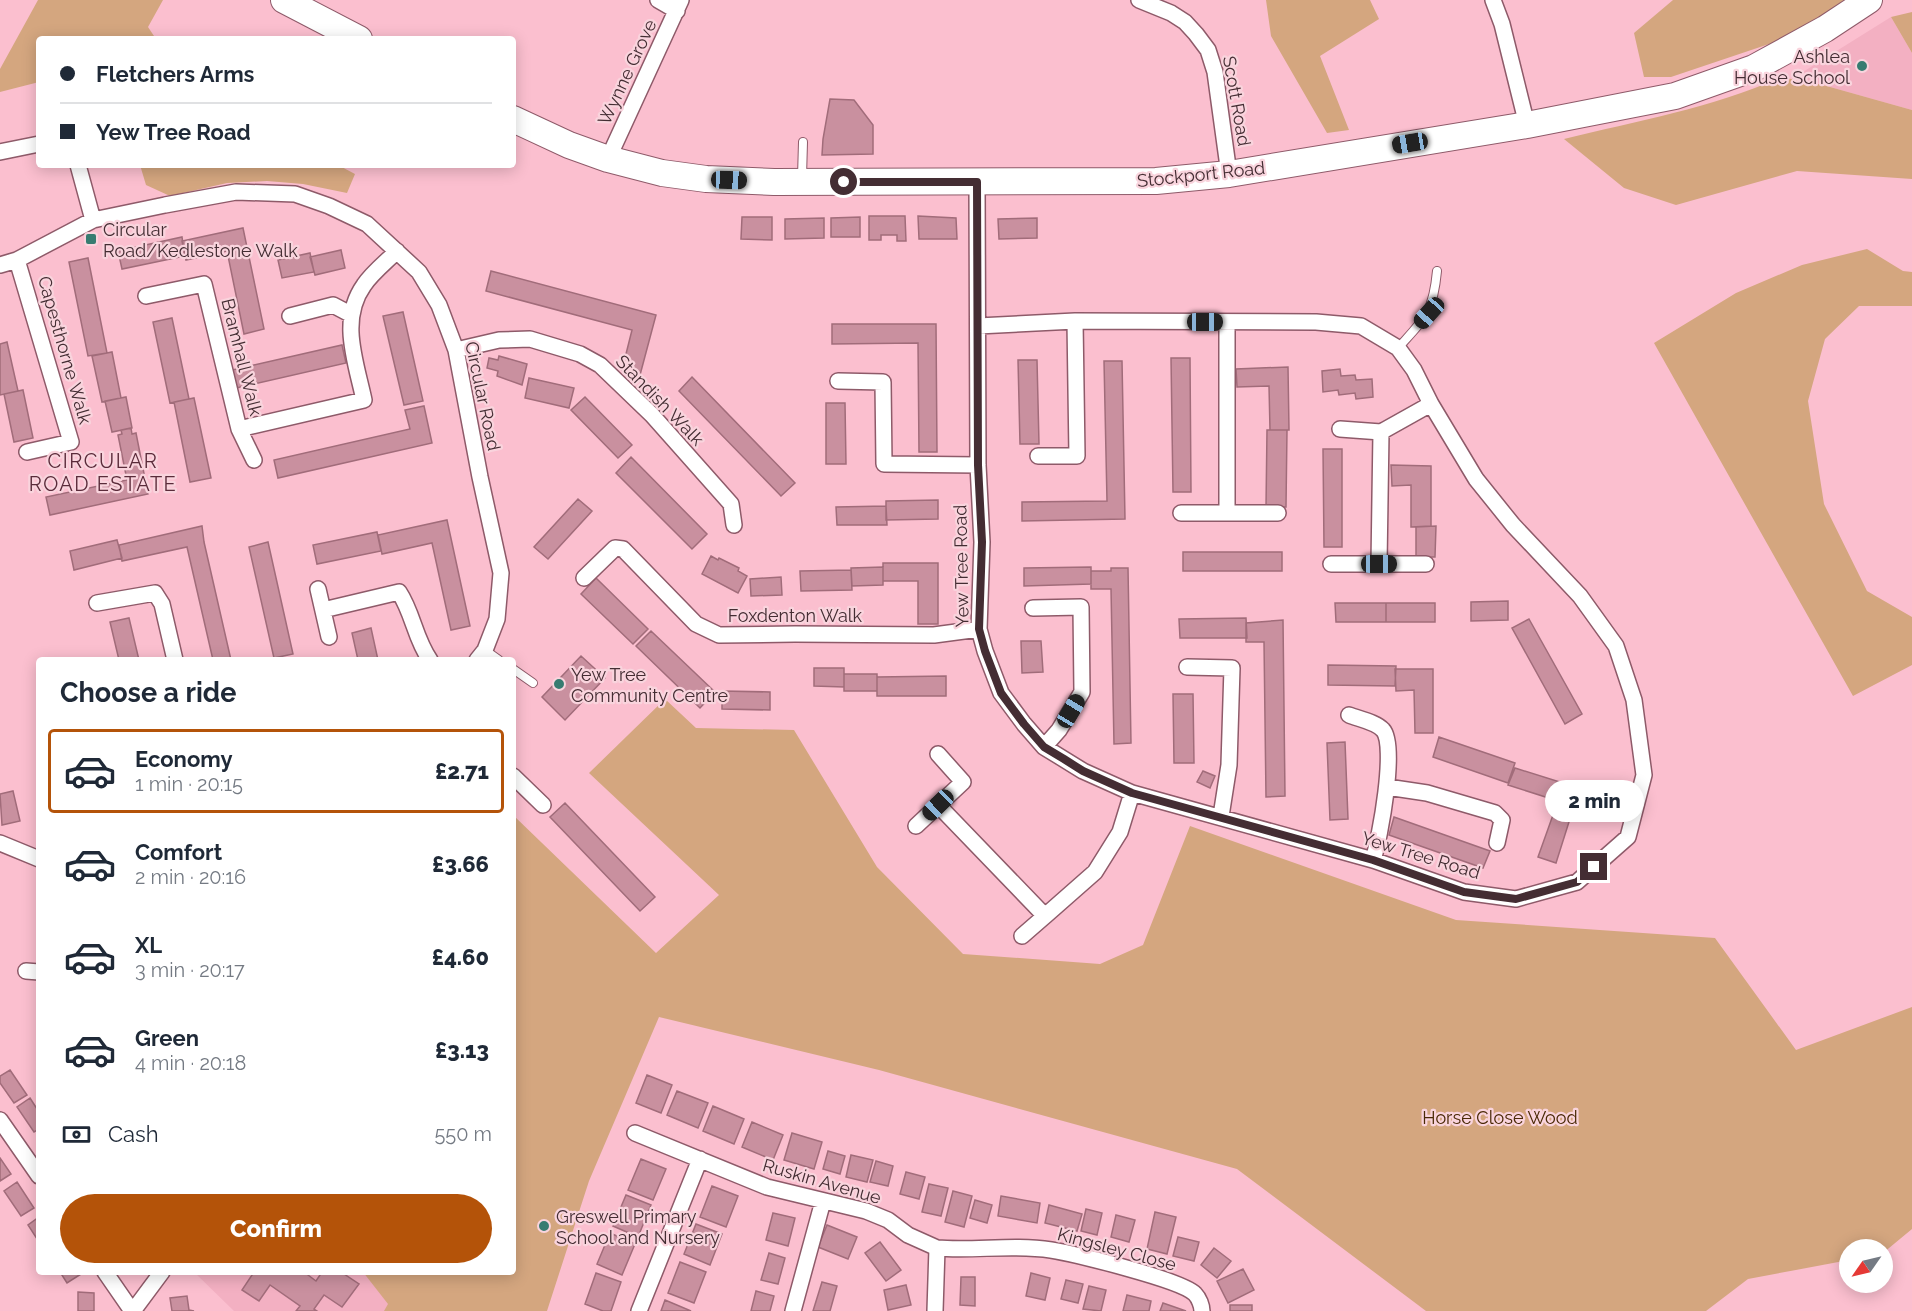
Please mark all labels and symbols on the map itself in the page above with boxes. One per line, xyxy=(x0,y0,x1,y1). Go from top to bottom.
street label: Wynne Grove xyxy=(593,16,661,128)
place label: Ashlea House School xyxy=(1734,46,1850,88)
street label: Scott Road xyxy=(1219,54,1255,148)
marker: Ashlea House School xyxy=(1855,59,1869,73)
car xyxy=(1391,131,1429,155)
street label: Stockport Road xyxy=(1136,157,1266,191)
route start xyxy=(830,168,857,195)
car xyxy=(711,170,747,190)
place label: Circular Road/Kedlestone Walk xyxy=(103,219,298,261)
marker: Circular Road/Kedlestone Walk xyxy=(84,232,98,246)
street label: Capesthorne Walk xyxy=(34,273,96,427)
car xyxy=(1410,294,1448,332)
street label: Bramhall Walk xyxy=(217,296,267,418)
car xyxy=(1187,313,1223,331)
street label: Circular Road xyxy=(461,339,505,453)
street label: Standish Walk xyxy=(612,350,709,450)
district label: CIRCULAR ROAD ESTATE xyxy=(29,449,177,496)
street label: Yew Tree Road xyxy=(949,504,973,628)
car xyxy=(1361,555,1397,573)
street label: Foxdenton Walk xyxy=(728,605,863,626)
place label: Yew Tree Community Centre xyxy=(571,664,729,706)
marker: Yew Tree Community Centre xyxy=(552,677,566,691)
car xyxy=(1054,691,1088,731)
callout: 2 min xyxy=(1544,780,1644,822)
car xyxy=(919,786,957,824)
street label: Yew Tree Road xyxy=(1359,827,1483,883)
route end xyxy=(1580,853,1607,880)
park label: Horse Close Wood xyxy=(1422,1107,1578,1128)
street label: Ruskin Avenue xyxy=(760,1154,884,1208)
place label: Greswell Primary School and Nursery xyxy=(556,1206,720,1248)
marker: Greswell Primary School and Nursery xyxy=(537,1219,551,1233)
street label: Kingsley Close xyxy=(1055,1223,1179,1275)
north arrow xyxy=(1839,1239,1893,1293)

